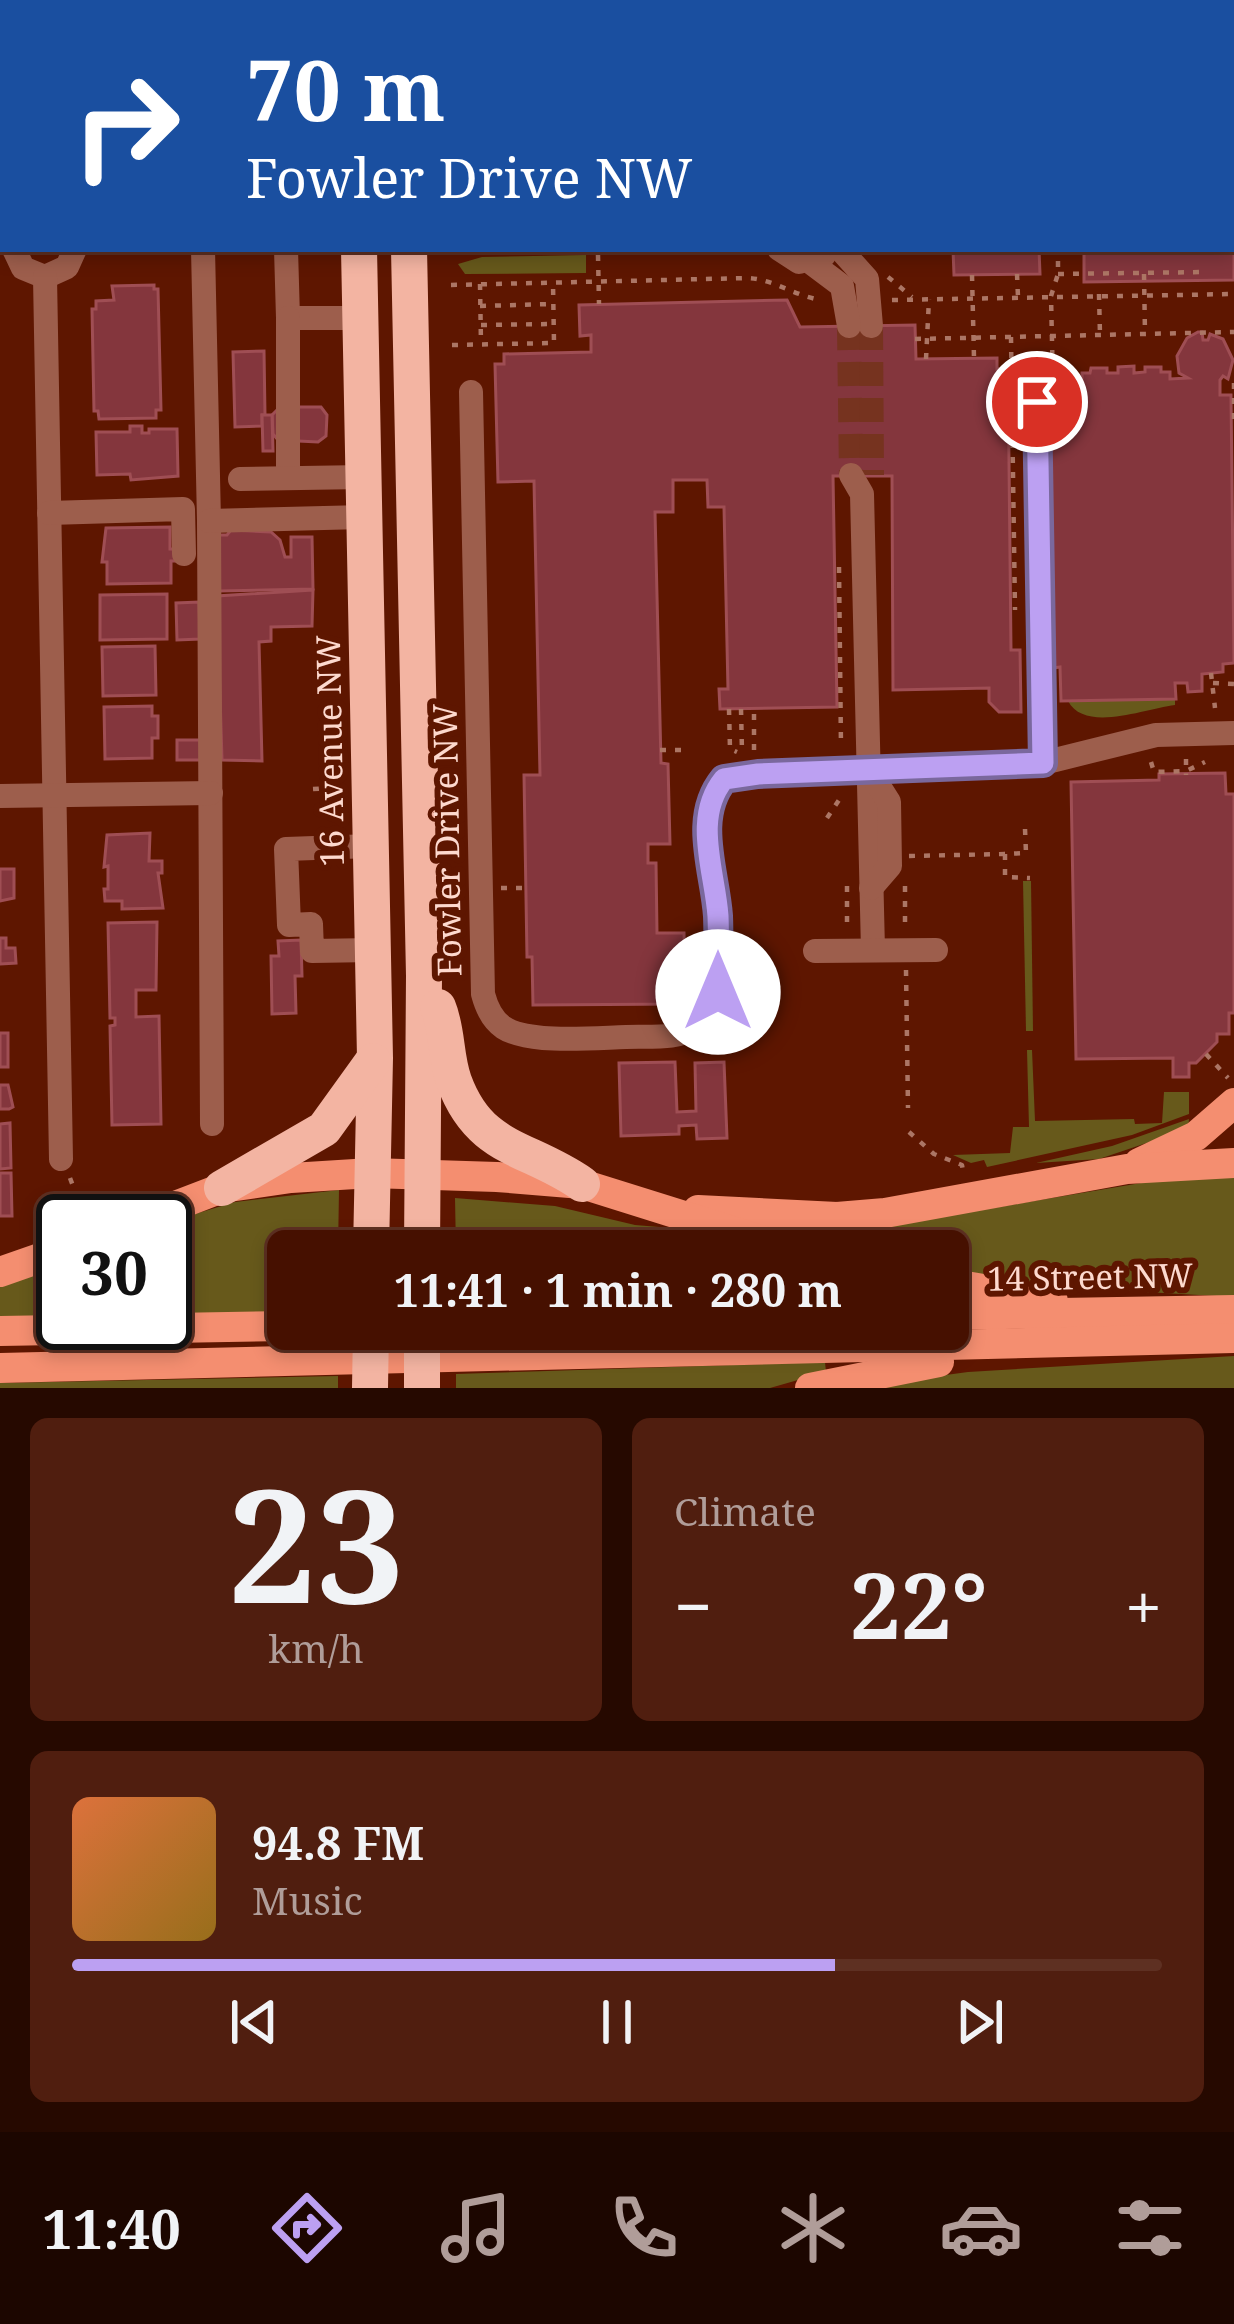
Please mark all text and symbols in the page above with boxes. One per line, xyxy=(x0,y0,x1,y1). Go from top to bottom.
text: 70 m xyxy=(246,31,446,146)
icon: right xyxy=(48,48,204,204)
text: Fowler Drive NW xyxy=(246,140,692,214)
pin xyxy=(986,351,1088,453)
icon: arrive xyxy=(1004,369,1070,435)
street label: 16 Avenue NW xyxy=(305,634,354,867)
street label: Fowler Drive NW xyxy=(422,703,471,977)
position arrow xyxy=(655,929,781,1055)
speed limit sign: 30 xyxy=(36,1194,192,1350)
street label: 14 Street NW xyxy=(987,1252,1194,1301)
text: 11:41 · 1 min · 280 m xyxy=(394,1259,842,1320)
text: 23 xyxy=(228,1436,404,1649)
text: Climate xyxy=(674,1484,816,1537)
text: 22° xyxy=(850,1543,988,1665)
text: − xyxy=(674,1560,712,1650)
text: + xyxy=(1125,1560,1162,1650)
text: km/h xyxy=(268,1621,364,1674)
text: 94.8 FM xyxy=(252,1812,424,1873)
text: Music xyxy=(252,1873,363,1926)
icon: previous xyxy=(221,1989,287,2055)
icon: pause xyxy=(584,1989,650,2055)
icon: next xyxy=(947,1989,1013,2055)
icon: directions xyxy=(265,2186,349,2270)
icon: music xyxy=(434,2186,518,2270)
icon: phone xyxy=(602,2186,686,2270)
icon: climate xyxy=(771,2186,855,2270)
icon: car xyxy=(939,2186,1023,2270)
icon: filters xyxy=(1108,2186,1192,2270)
text: 11:40 xyxy=(42,2191,181,2265)

